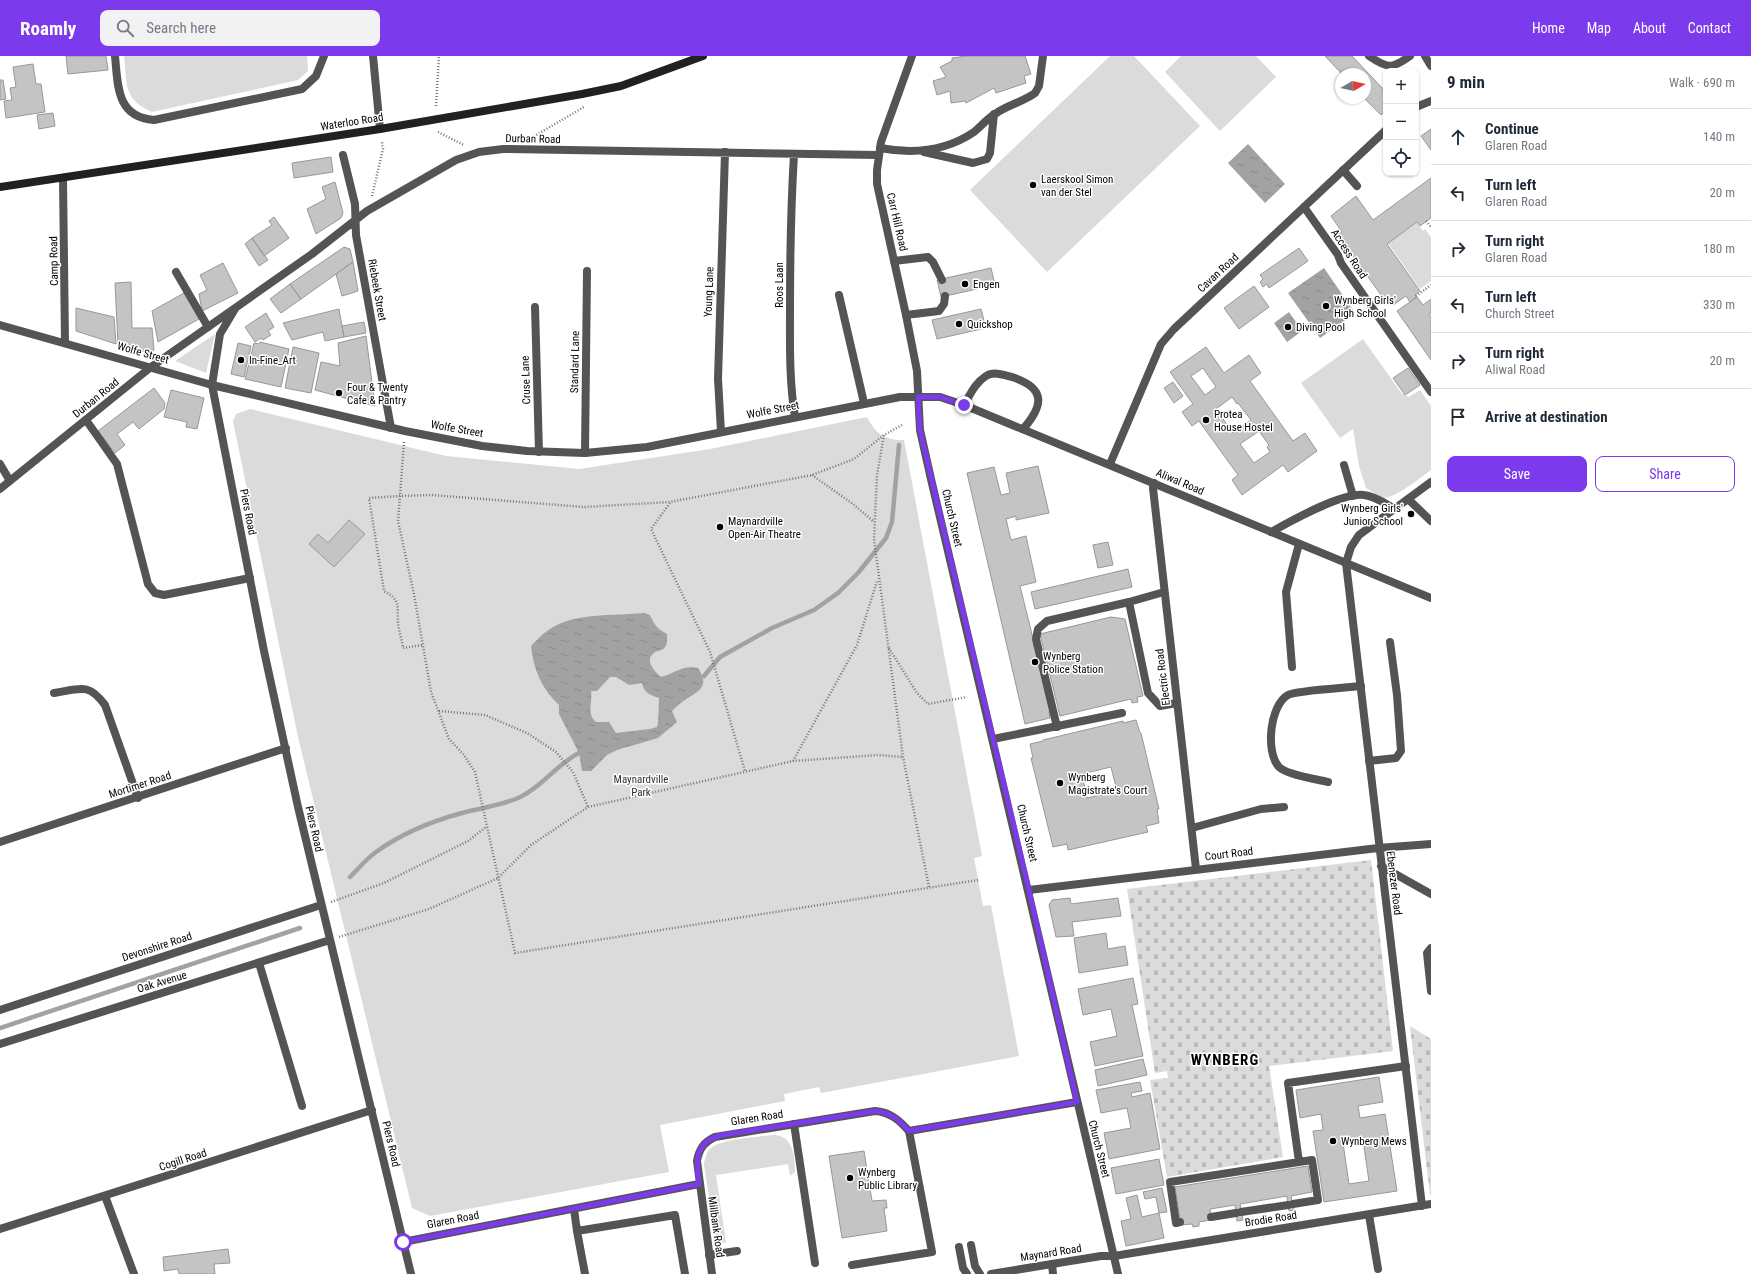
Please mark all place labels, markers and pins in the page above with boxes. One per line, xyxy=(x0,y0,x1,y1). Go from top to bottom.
place label: Laerskool Simon van der Stel xyxy=(1041,173,1113,199)
marker: Laerskool Simon van der Stel xyxy=(1028,180,1038,190)
place label: Engen xyxy=(973,278,1000,291)
marker: Engen xyxy=(960,279,970,289)
place label: Wynberg Girls' High School xyxy=(1334,294,1396,320)
marker: Wynberg Girls' High School xyxy=(1321,301,1331,311)
place label: Quickshop xyxy=(967,318,1013,331)
marker: Quickshop xyxy=(954,319,964,329)
place label: Diving Pool xyxy=(1296,321,1345,334)
marker: Diving Pool xyxy=(1283,322,1293,332)
place label: In-Fine_Art xyxy=(249,354,296,367)
marker: In-Fine_Art xyxy=(236,355,246,365)
place label: Four & Twenty Cafe & Pantry xyxy=(347,381,408,407)
marker: Four & Twenty Cafe & Pantry xyxy=(334,388,344,398)
place label: Protea House Hostel xyxy=(1214,408,1273,434)
marker: Protea House Hostel xyxy=(1201,415,1211,425)
place label: Wynberg Girls' Junior School xyxy=(1341,502,1403,528)
marker: Wynberg Girls' Junior School xyxy=(1406,509,1416,519)
place label: Maynardville Open-Air Theatre xyxy=(728,515,801,541)
marker: Maynardville Open-Air Theatre xyxy=(715,522,725,532)
place label: Wynberg Police Station xyxy=(1043,650,1103,676)
marker: Wynberg Police Station xyxy=(1030,657,1040,667)
place label: Wynberg Magistrate's Court xyxy=(1068,771,1148,797)
marker: Wynberg Magistrate's Court xyxy=(1055,778,1065,788)
place label: Wynberg Mews xyxy=(1341,1135,1407,1148)
marker: Wynberg Mews xyxy=(1328,1136,1338,1146)
place label: Wynberg Public Library xyxy=(858,1166,918,1192)
marker: Wynberg Public Library xyxy=(845,1173,855,1183)

